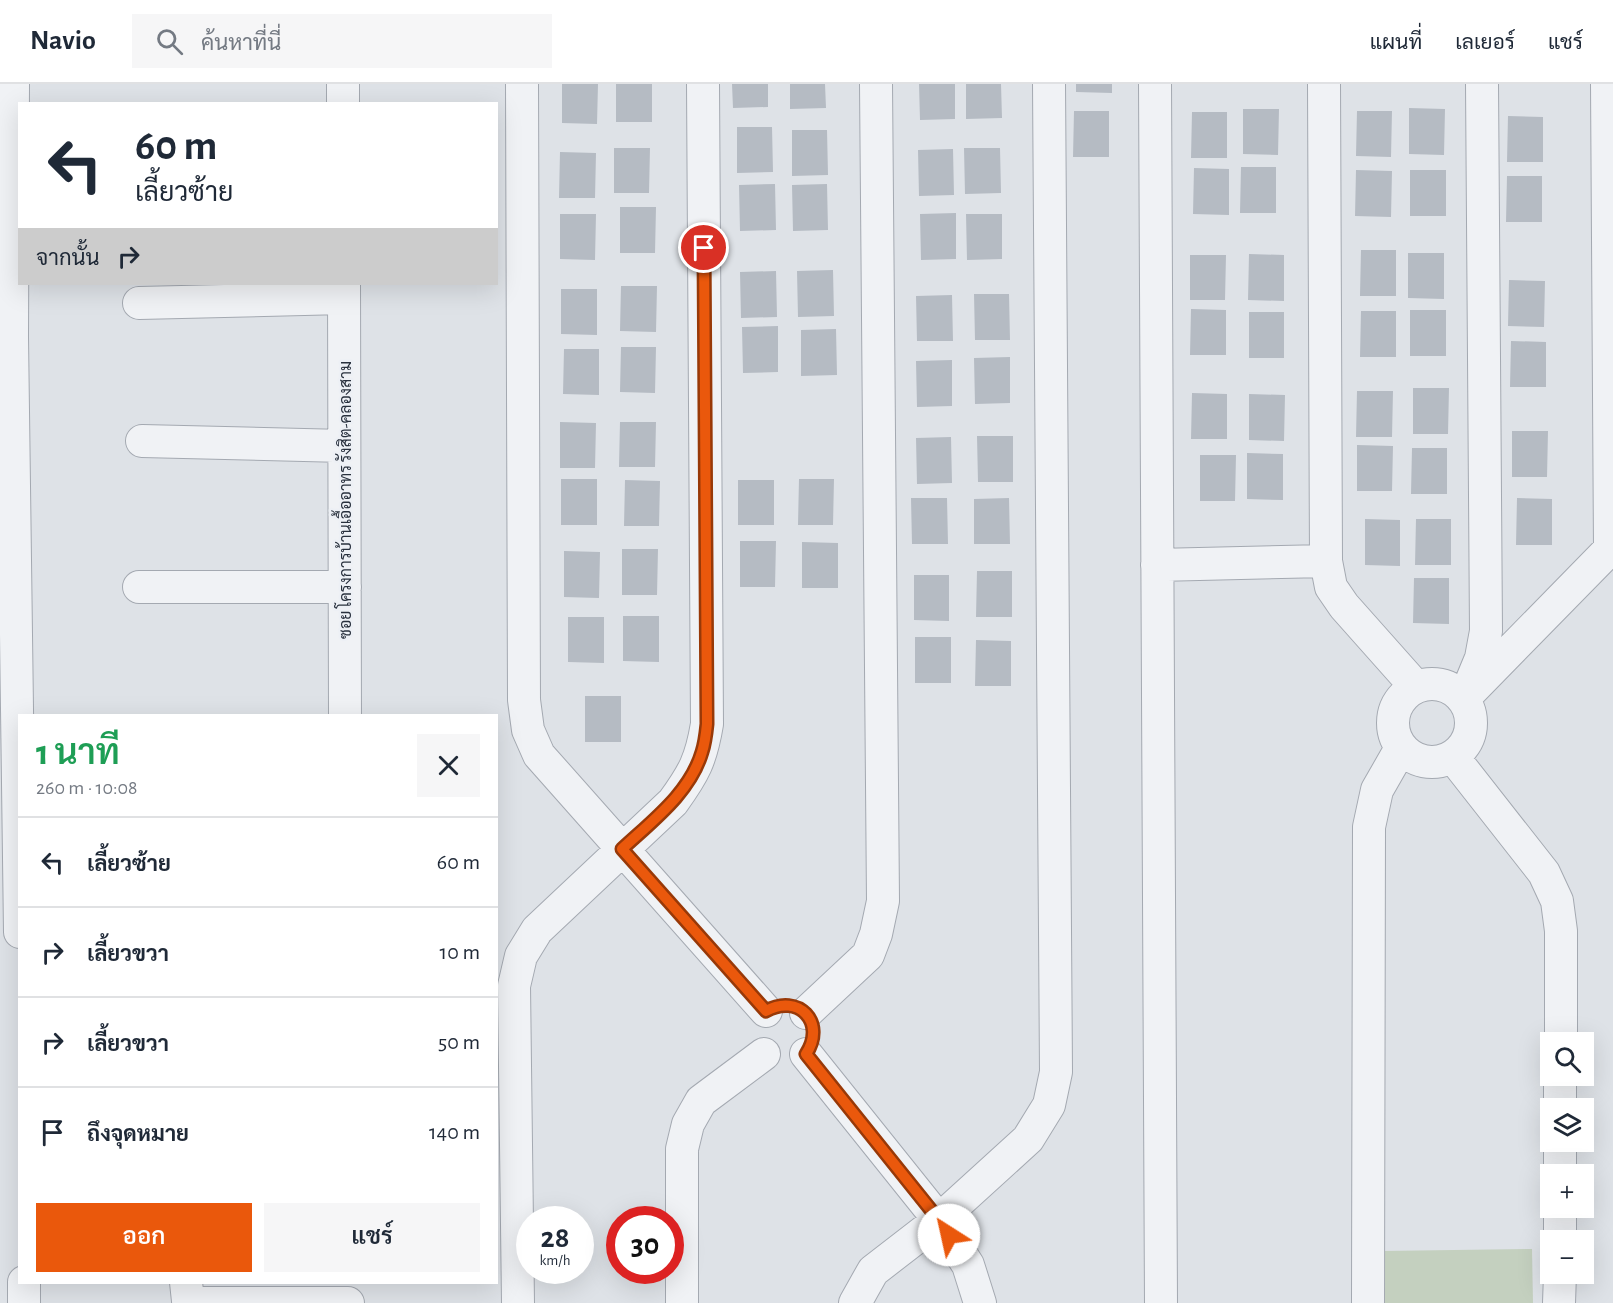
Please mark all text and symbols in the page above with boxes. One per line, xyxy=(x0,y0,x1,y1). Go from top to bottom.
search box xyxy=(132,14,552,68)
icon: search xyxy=(153,25,186,58)
text: Navio xyxy=(30,27,96,55)
text: ค้นหาที่นี่ xyxy=(201,32,281,54)
text: แผนที่ xyxy=(1370,32,1422,53)
text: เลเยอร์ xyxy=(1455,32,1515,53)
text: แชร์ xyxy=(1548,32,1583,53)
text: 60 m xyxy=(135,125,217,167)
icon: left xyxy=(36,126,114,204)
text: เลี้ยวซ้าย xyxy=(135,179,233,206)
pin xyxy=(678,222,729,273)
icon: arrive xyxy=(687,231,720,264)
icon: right xyxy=(112,240,145,273)
text: จากนั้น xyxy=(36,247,100,269)
street label: ซอย โครงการบ้านเอื้ออาทร รังสิต-คลองสาม xyxy=(331,361,354,639)
button: close xyxy=(417,734,480,797)
text: 1 นาที xyxy=(36,735,120,771)
text: 260 m · 10:08 xyxy=(36,778,138,798)
icon: left xyxy=(36,846,69,879)
text: 60 m xyxy=(437,851,480,873)
text: เลี้ยวซ้าย xyxy=(87,853,171,875)
icon: right xyxy=(36,936,69,969)
text: 10 m xyxy=(440,941,480,963)
text: เลี้ยวขวา xyxy=(87,943,169,965)
icon: right xyxy=(36,1026,69,1059)
text: 50 m xyxy=(438,1031,480,1053)
map controls xyxy=(1540,1032,1594,1284)
button: search xyxy=(1540,1032,1594,1086)
text: เลี้ยวขวา xyxy=(87,1033,169,1055)
button: layers xyxy=(1540,1098,1594,1152)
icon: arrive xyxy=(36,1116,69,1149)
text: 140 m xyxy=(429,1121,480,1143)
text: ถึงจุดหมาย xyxy=(87,1123,189,1145)
button: + xyxy=(1540,1164,1594,1218)
button: ออก xyxy=(36,1203,252,1272)
button: แชร์ xyxy=(264,1203,480,1272)
position arrow xyxy=(917,1203,981,1267)
speed limit sign: 30 xyxy=(606,1206,684,1284)
text: 28 xyxy=(541,1223,569,1253)
button: − xyxy=(1540,1230,1594,1284)
text: km/h xyxy=(540,1253,570,1268)

